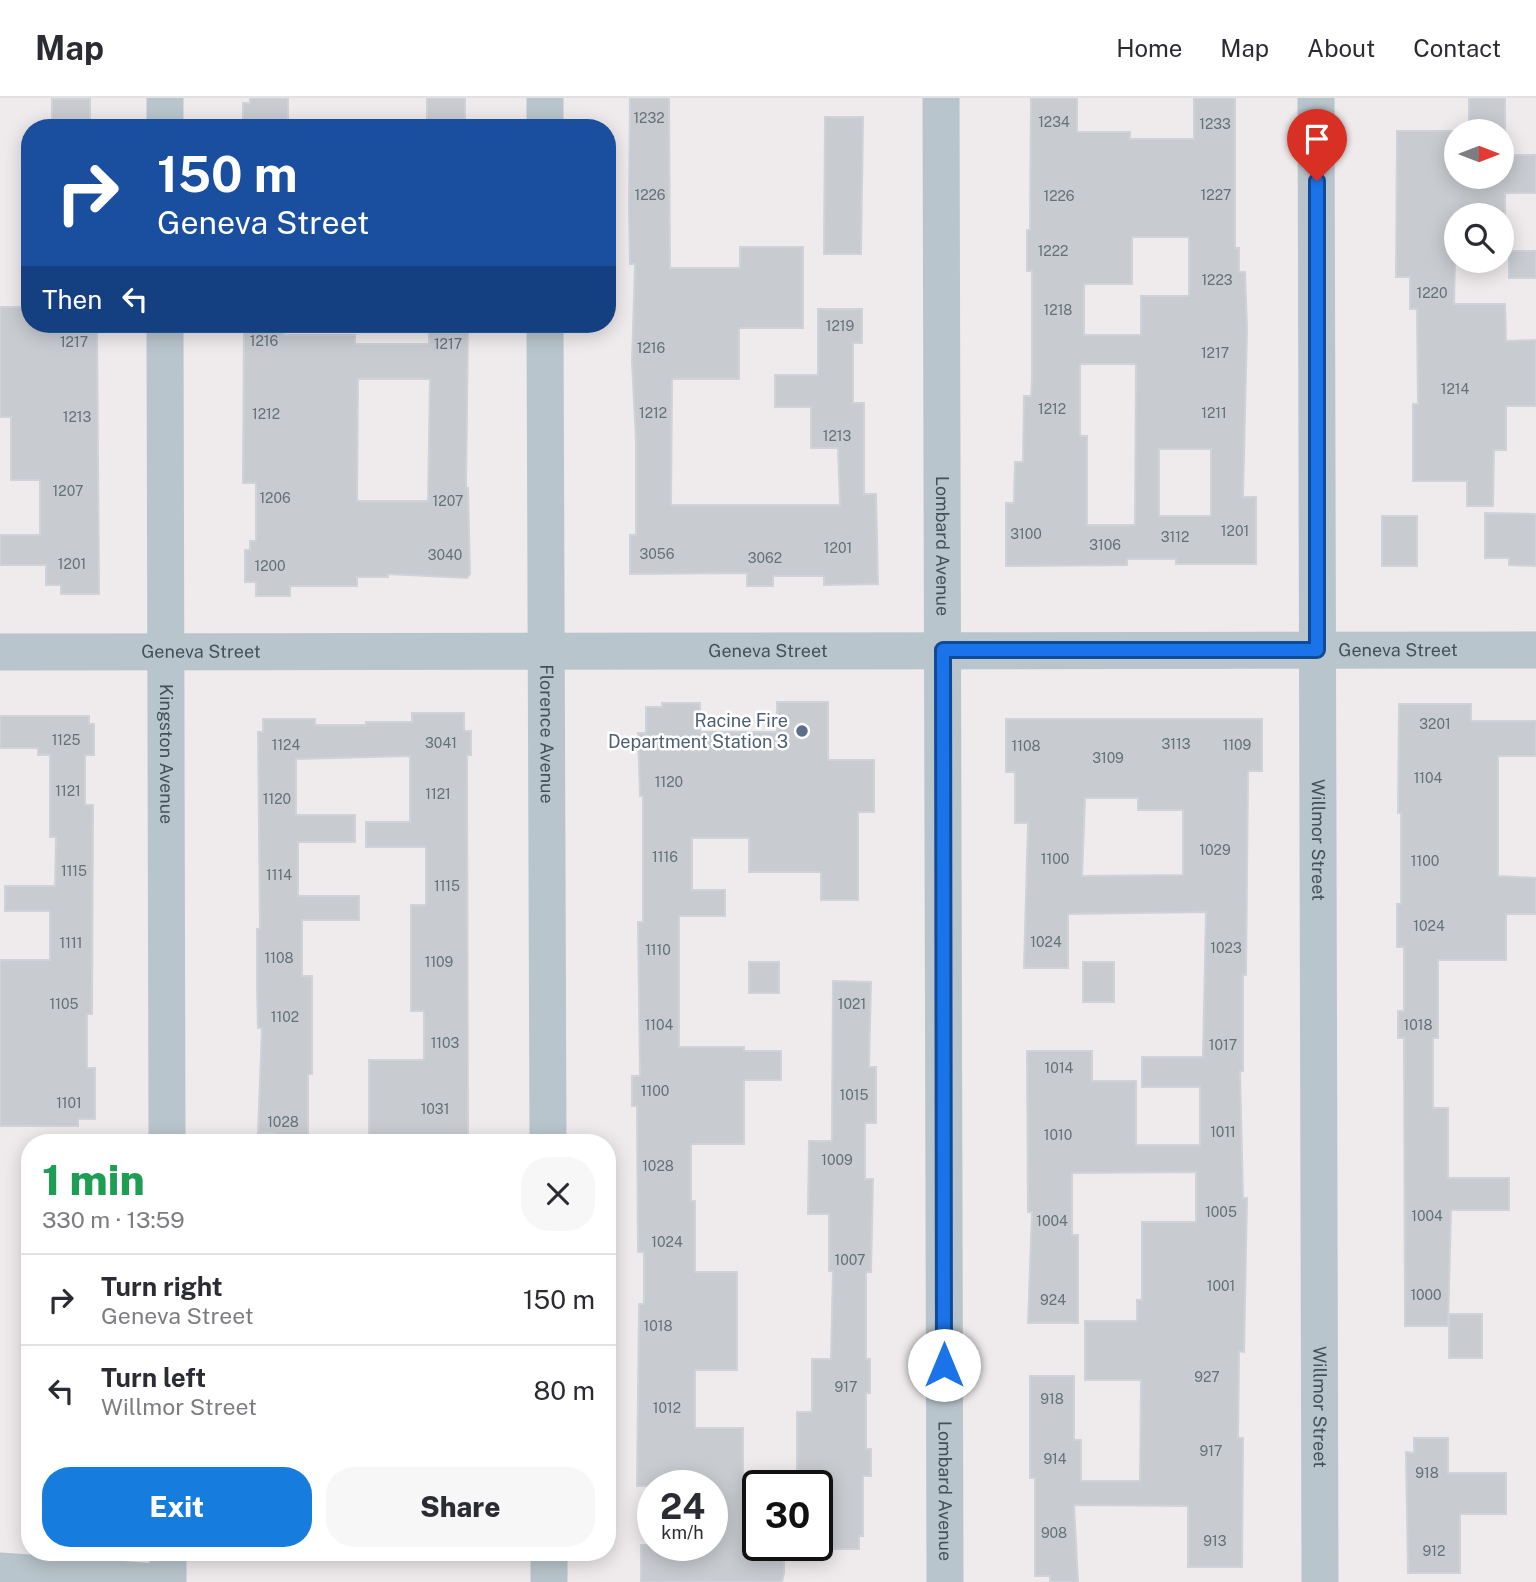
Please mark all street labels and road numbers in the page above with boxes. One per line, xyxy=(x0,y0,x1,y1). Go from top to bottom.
street label: Lombard Avenue xyxy=(932,476,953,616)
street label: Geneva Street xyxy=(1338,639,1458,660)
street label: Geneva Street xyxy=(708,640,828,661)
street label: Geneva Street xyxy=(141,641,261,662)
street label: Florence Avenue xyxy=(536,664,558,804)
street label: Kingston Avenue xyxy=(156,684,177,824)
street label: Willmor Street xyxy=(1308,779,1329,901)
street label: Willmor Street xyxy=(1309,1346,1331,1468)
street label: Lombard Avenue xyxy=(935,1421,956,1561)

